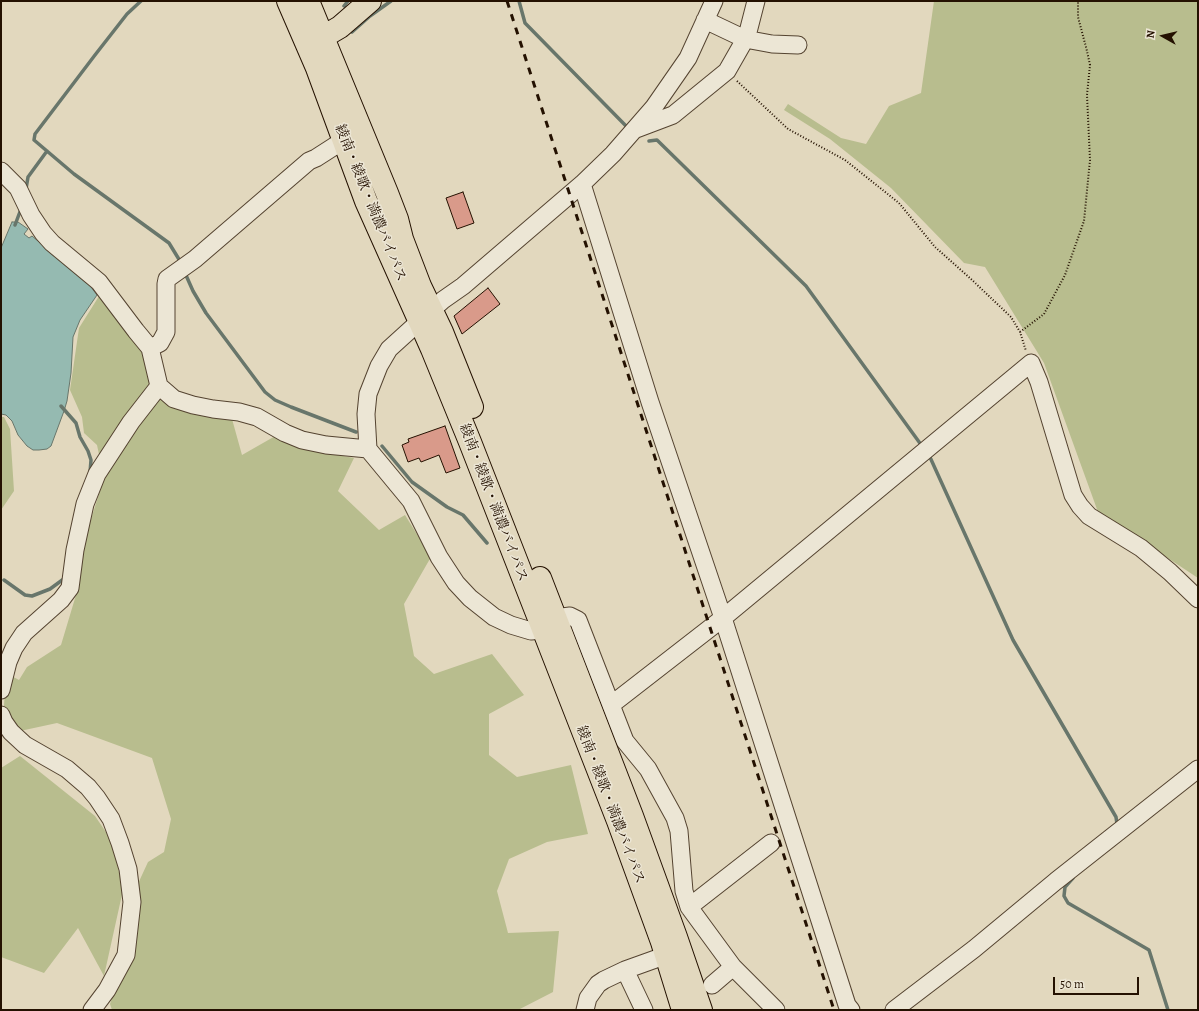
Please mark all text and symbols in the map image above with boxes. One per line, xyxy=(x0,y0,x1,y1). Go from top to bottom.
north arrow xyxy=(1143,16,1183,56)
text: N xyxy=(1143,29,1159,39)
street label: 綾南・綾歌・満濃バイパス xyxy=(331,122,409,284)
street label: 綾南・綾歌・満濃バイパス xyxy=(455,422,531,584)
street label: 綾南・綾歌・満濃バイパス xyxy=(572,724,648,886)
scale bar xyxy=(1055,969,1141,995)
text: 50 m xyxy=(1060,976,1084,992)

